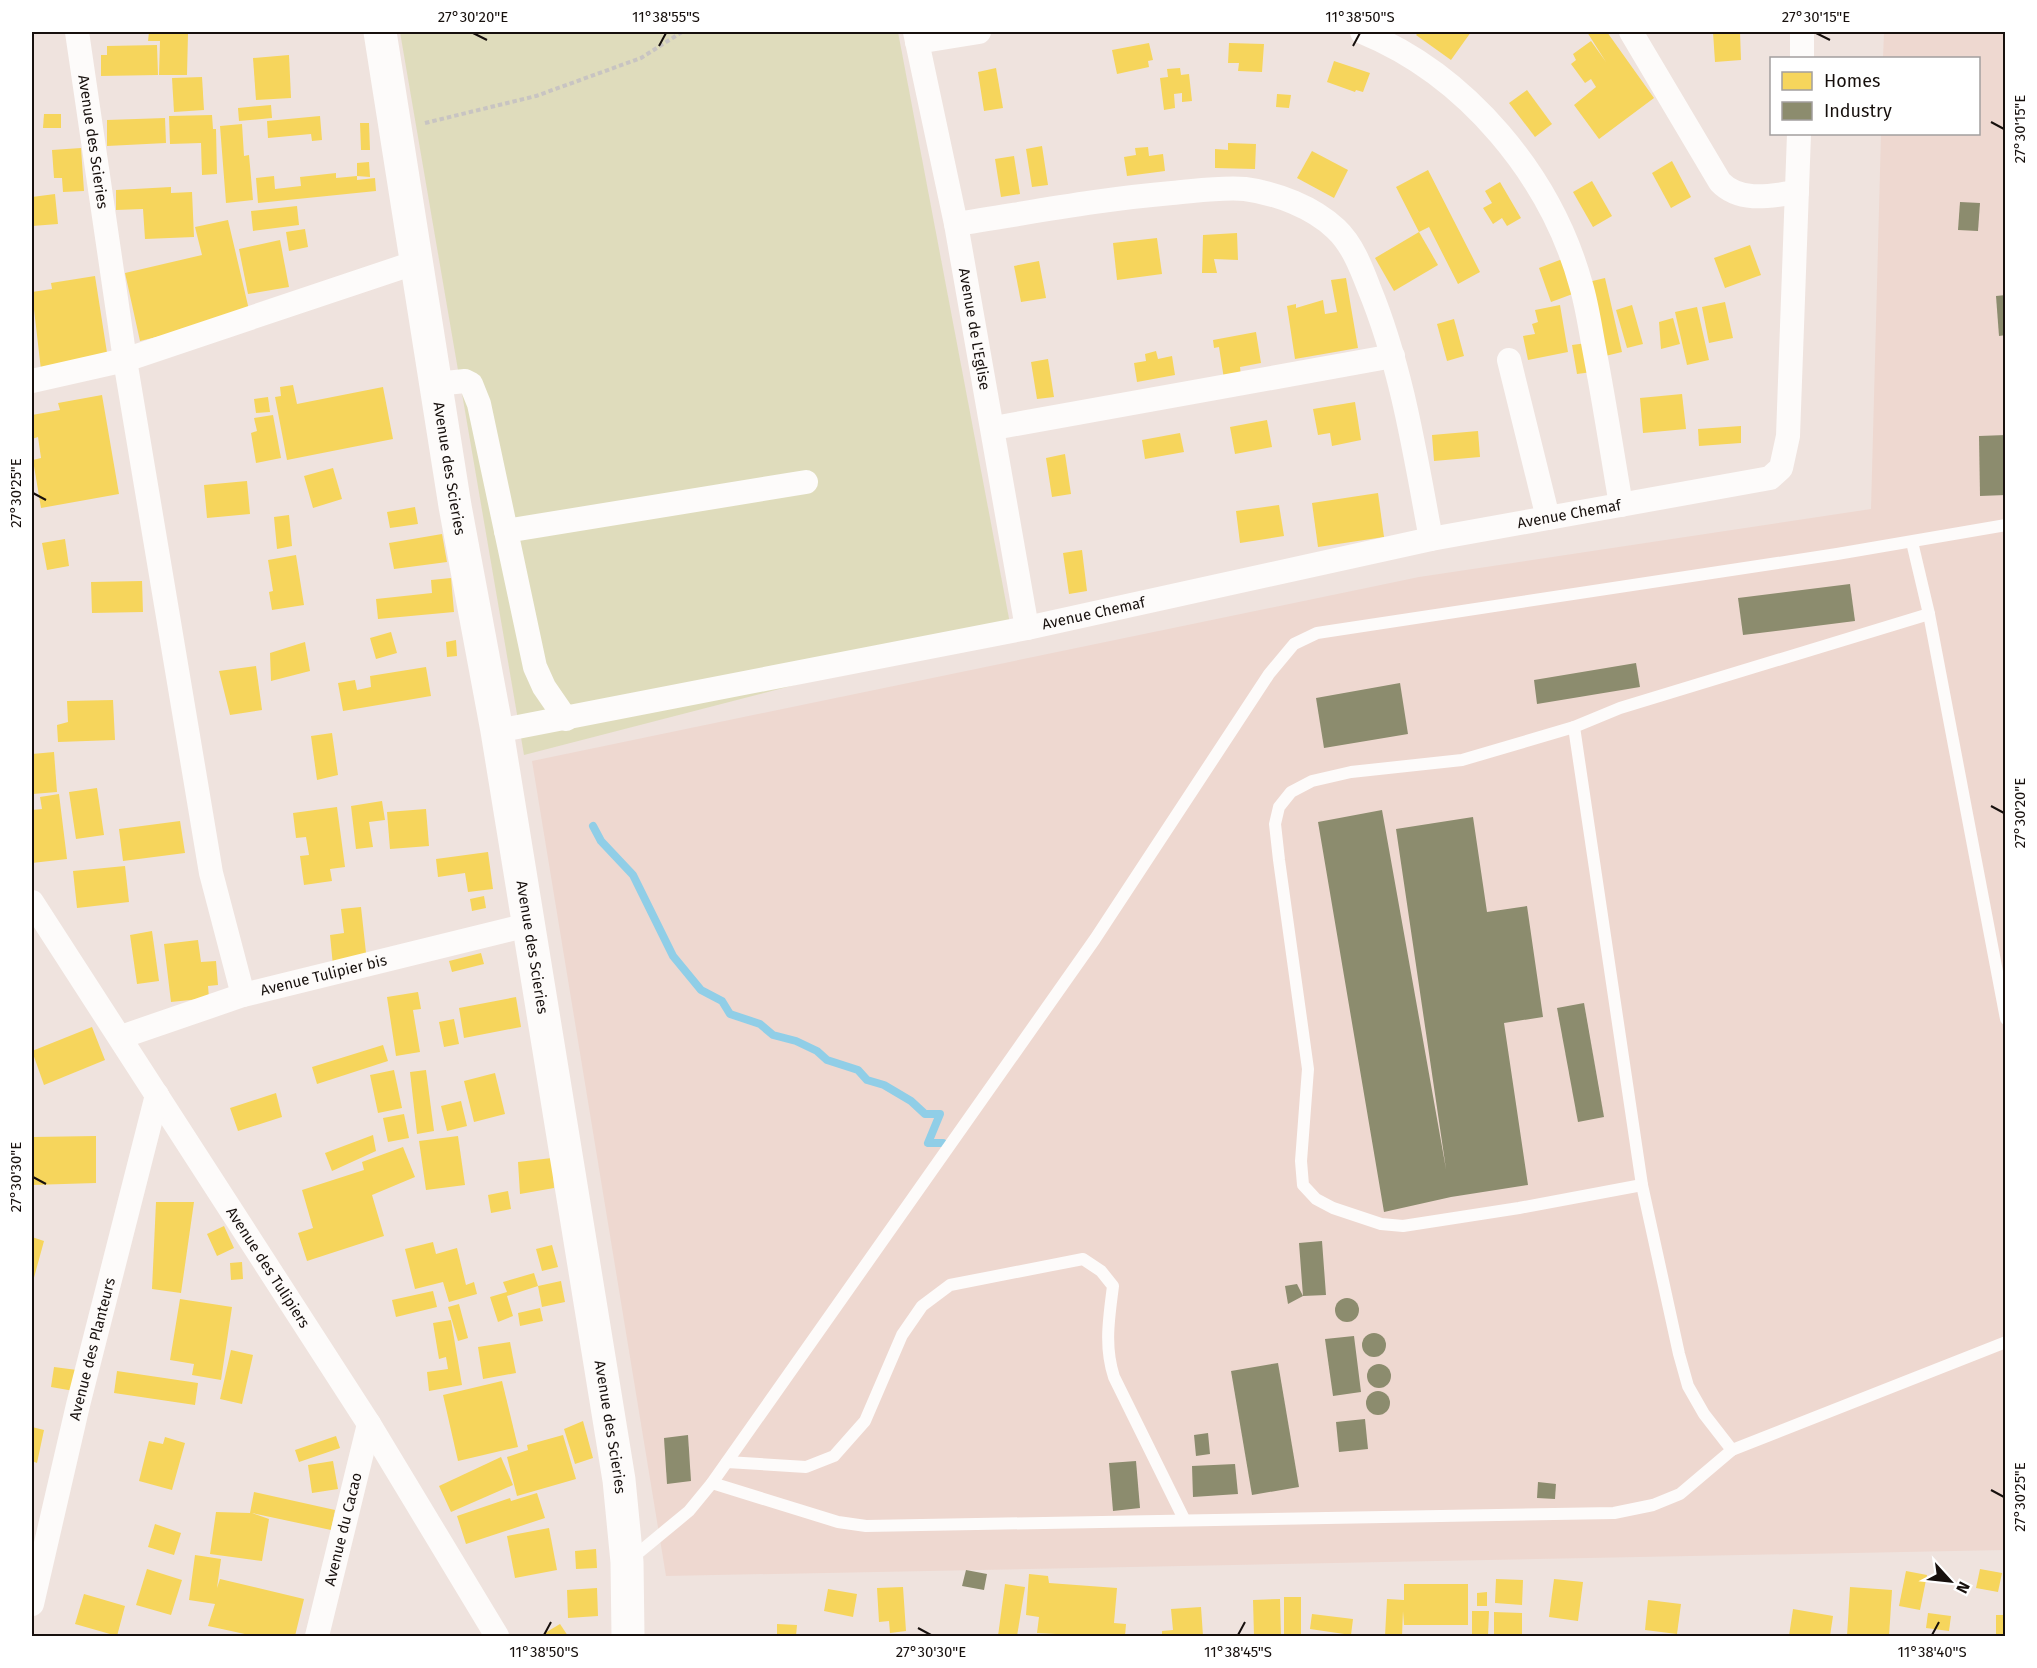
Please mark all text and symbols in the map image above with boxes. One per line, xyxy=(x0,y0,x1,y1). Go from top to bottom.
text: 27°30'20"E xyxy=(438,8,508,26)
text: 11°38'55"S xyxy=(632,8,700,26)
text: 11°38'50"S xyxy=(1325,8,1395,26)
text: 27°30'15"E xyxy=(1782,8,1850,26)
legend xyxy=(1770,57,1980,135)
text: Homes xyxy=(1824,70,1880,92)
street label: Avenue des Scieries xyxy=(74,74,112,210)
text: 27°30'15"E xyxy=(2011,95,2029,163)
text: Industry xyxy=(1824,100,1892,122)
street label: Avenue de L'Eglise xyxy=(955,267,994,392)
street label: Avenue des Scieries xyxy=(430,400,469,537)
text: 27°30'25"E xyxy=(7,458,25,528)
street label: Avenue Chemaf xyxy=(1516,496,1623,532)
street label: Avenue Chemaf xyxy=(1040,593,1148,633)
text: 27°30'20"E xyxy=(2011,778,2029,848)
street label: Avenue des Scieries xyxy=(513,879,552,1015)
street label: Avenue Tulipier bis xyxy=(258,951,389,999)
text: 27°30'30"E xyxy=(7,1142,25,1212)
street label: Avenue des Tulipiers xyxy=(222,1204,314,1331)
street label: Avenue des Planteurs xyxy=(66,1276,119,1422)
street label: Avenue des Scieries xyxy=(591,1359,629,1495)
text: 27°30'25"E xyxy=(2011,1462,2029,1532)
street label: Avenue du Cacao xyxy=(321,1471,366,1588)
north arrow xyxy=(1920,1551,1980,1611)
text: N xyxy=(1952,1579,1974,1597)
text: 11°38'50"S xyxy=(509,1643,579,1661)
text: 27°30'30"E xyxy=(896,1643,966,1661)
text: 11°38'45"S xyxy=(1204,1643,1272,1661)
text: 11°38'40"S xyxy=(1897,1643,1967,1661)

